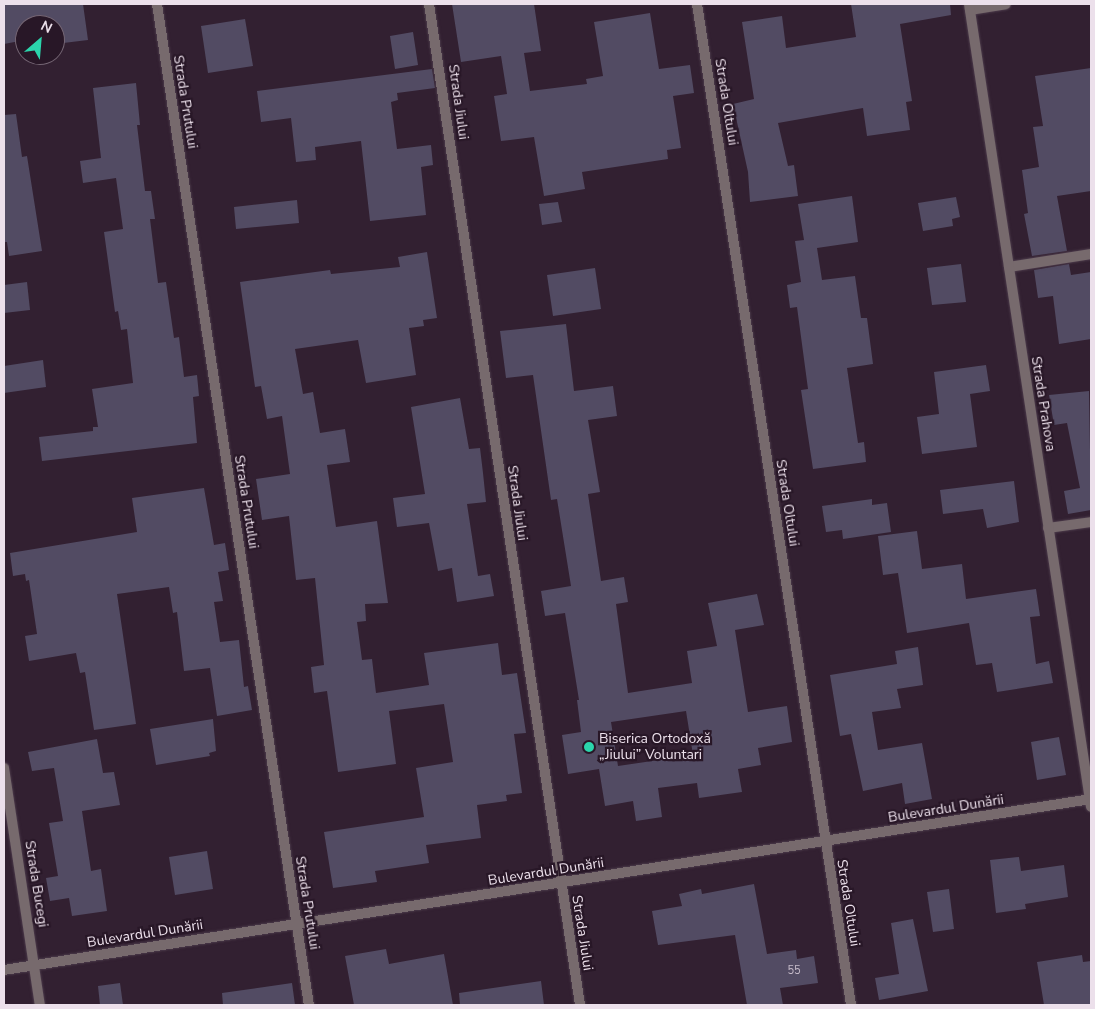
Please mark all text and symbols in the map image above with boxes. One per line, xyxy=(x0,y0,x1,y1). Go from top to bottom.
north arrow xyxy=(15,15,65,65)
text: N xyxy=(38,16,56,38)
street label: Strada Prutului xyxy=(169,54,201,150)
street label: Strada Oltului xyxy=(711,57,741,147)
street label: Strada Jiului xyxy=(444,63,472,141)
street label: Strada Prahova xyxy=(1027,355,1059,453)
street label: Strada Prutului xyxy=(230,454,262,550)
street label: Strada Oltului xyxy=(772,458,802,548)
street label: Strada Jiului xyxy=(503,464,531,542)
place label: Biserica Ortodoxă „Jiului” Voluntari xyxy=(599,731,711,764)
marker: Biserica Ortodoxă „Jiului” Voluntari xyxy=(583,741,595,753)
street label: Bulevardul Dunării xyxy=(887,792,1005,826)
street label: Strada Bucegi xyxy=(21,839,51,929)
street label: Strada Prutului xyxy=(291,855,323,951)
street label: Bulevardul Dunării xyxy=(487,855,605,889)
street label: Strada Oltului xyxy=(833,858,863,948)
street label: Strada Jiului xyxy=(568,894,596,972)
street label: Bulevardul Dunării xyxy=(86,917,204,951)
house number: 55 xyxy=(787,964,801,978)

